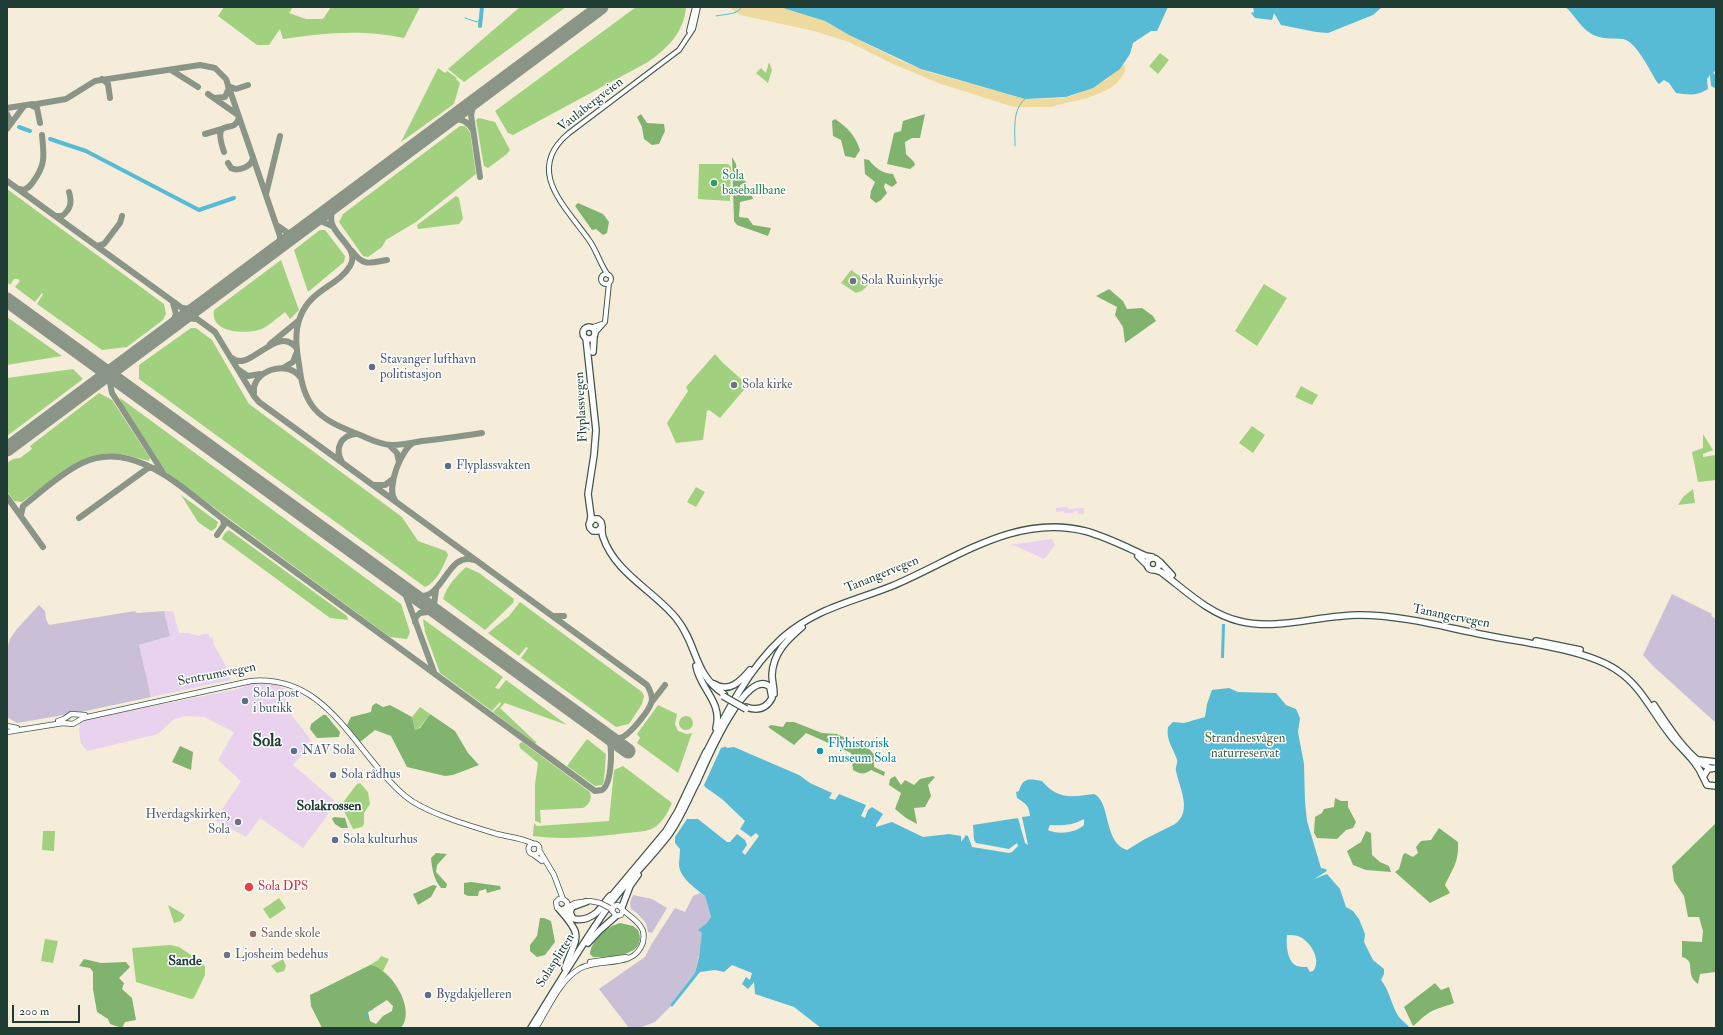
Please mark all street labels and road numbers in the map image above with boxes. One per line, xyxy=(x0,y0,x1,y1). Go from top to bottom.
street label: Vaulabergveien xyxy=(555,75,627,135)
street label: Flyplassvegen xyxy=(572,371,592,443)
street label: Tanangervegen xyxy=(843,553,921,597)
street label: Tanangervegen xyxy=(1411,602,1491,632)
street label: Sentrumsvegen xyxy=(177,660,257,690)
street label: Solasplitten xyxy=(533,931,579,991)

